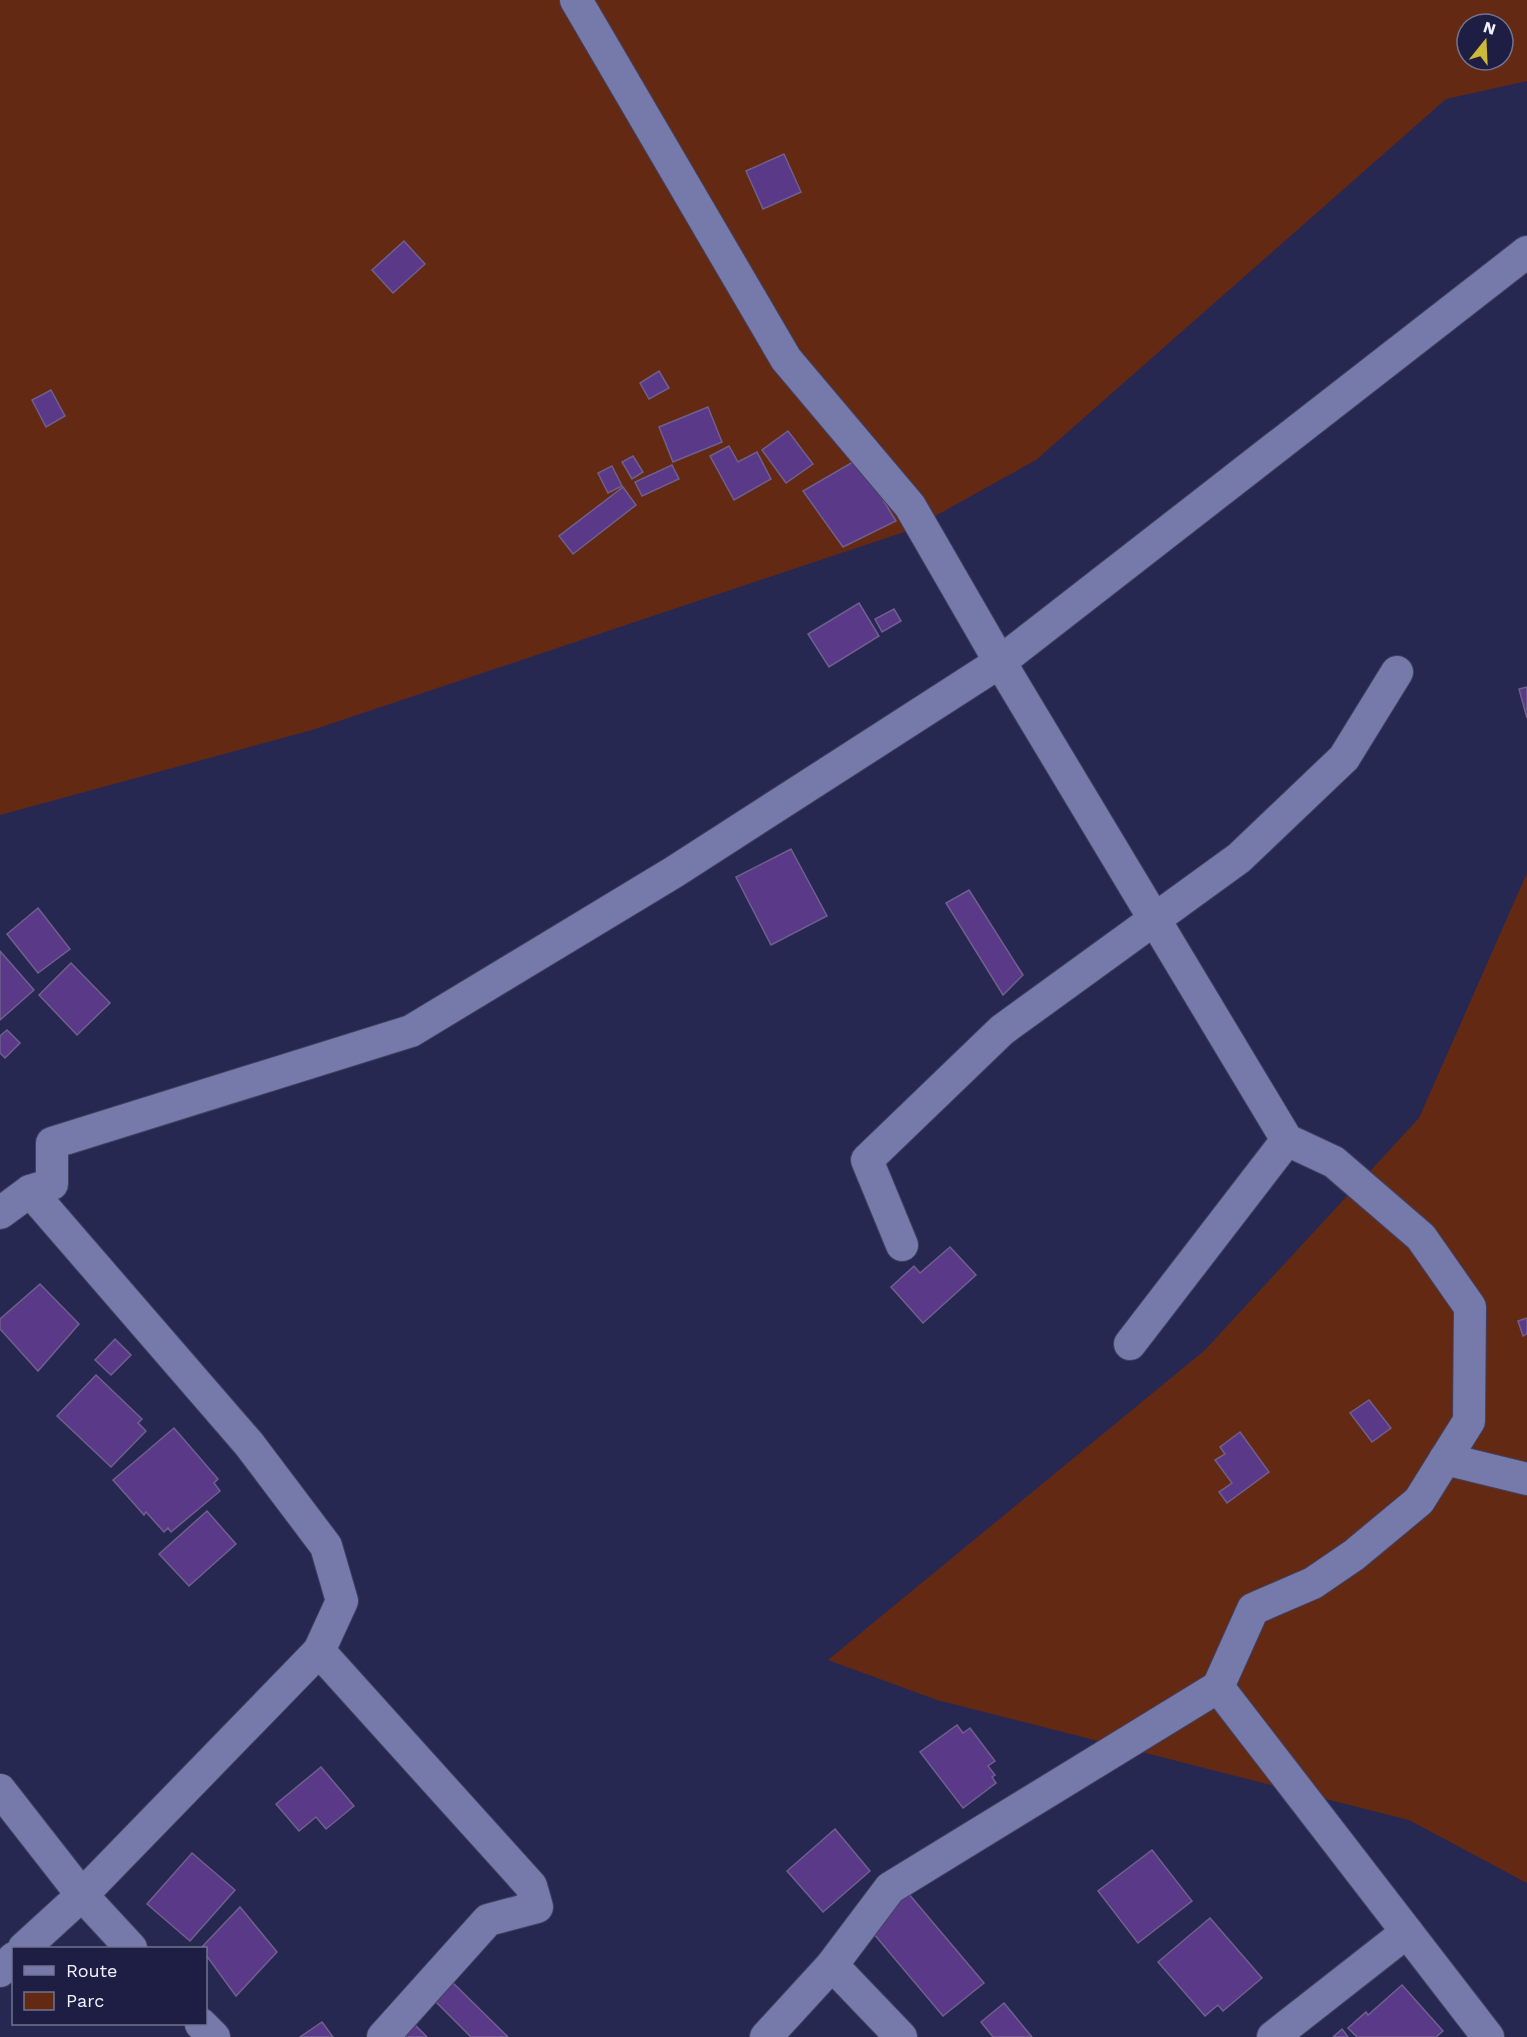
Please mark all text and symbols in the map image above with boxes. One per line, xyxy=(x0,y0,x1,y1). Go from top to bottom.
north arrow xyxy=(1455,12,1515,72)
text: N xyxy=(1481,17,1498,39)
legend xyxy=(12,1947,207,2025)
text: Route xyxy=(66,1960,118,1981)
text: Parc xyxy=(66,1990,104,2011)

